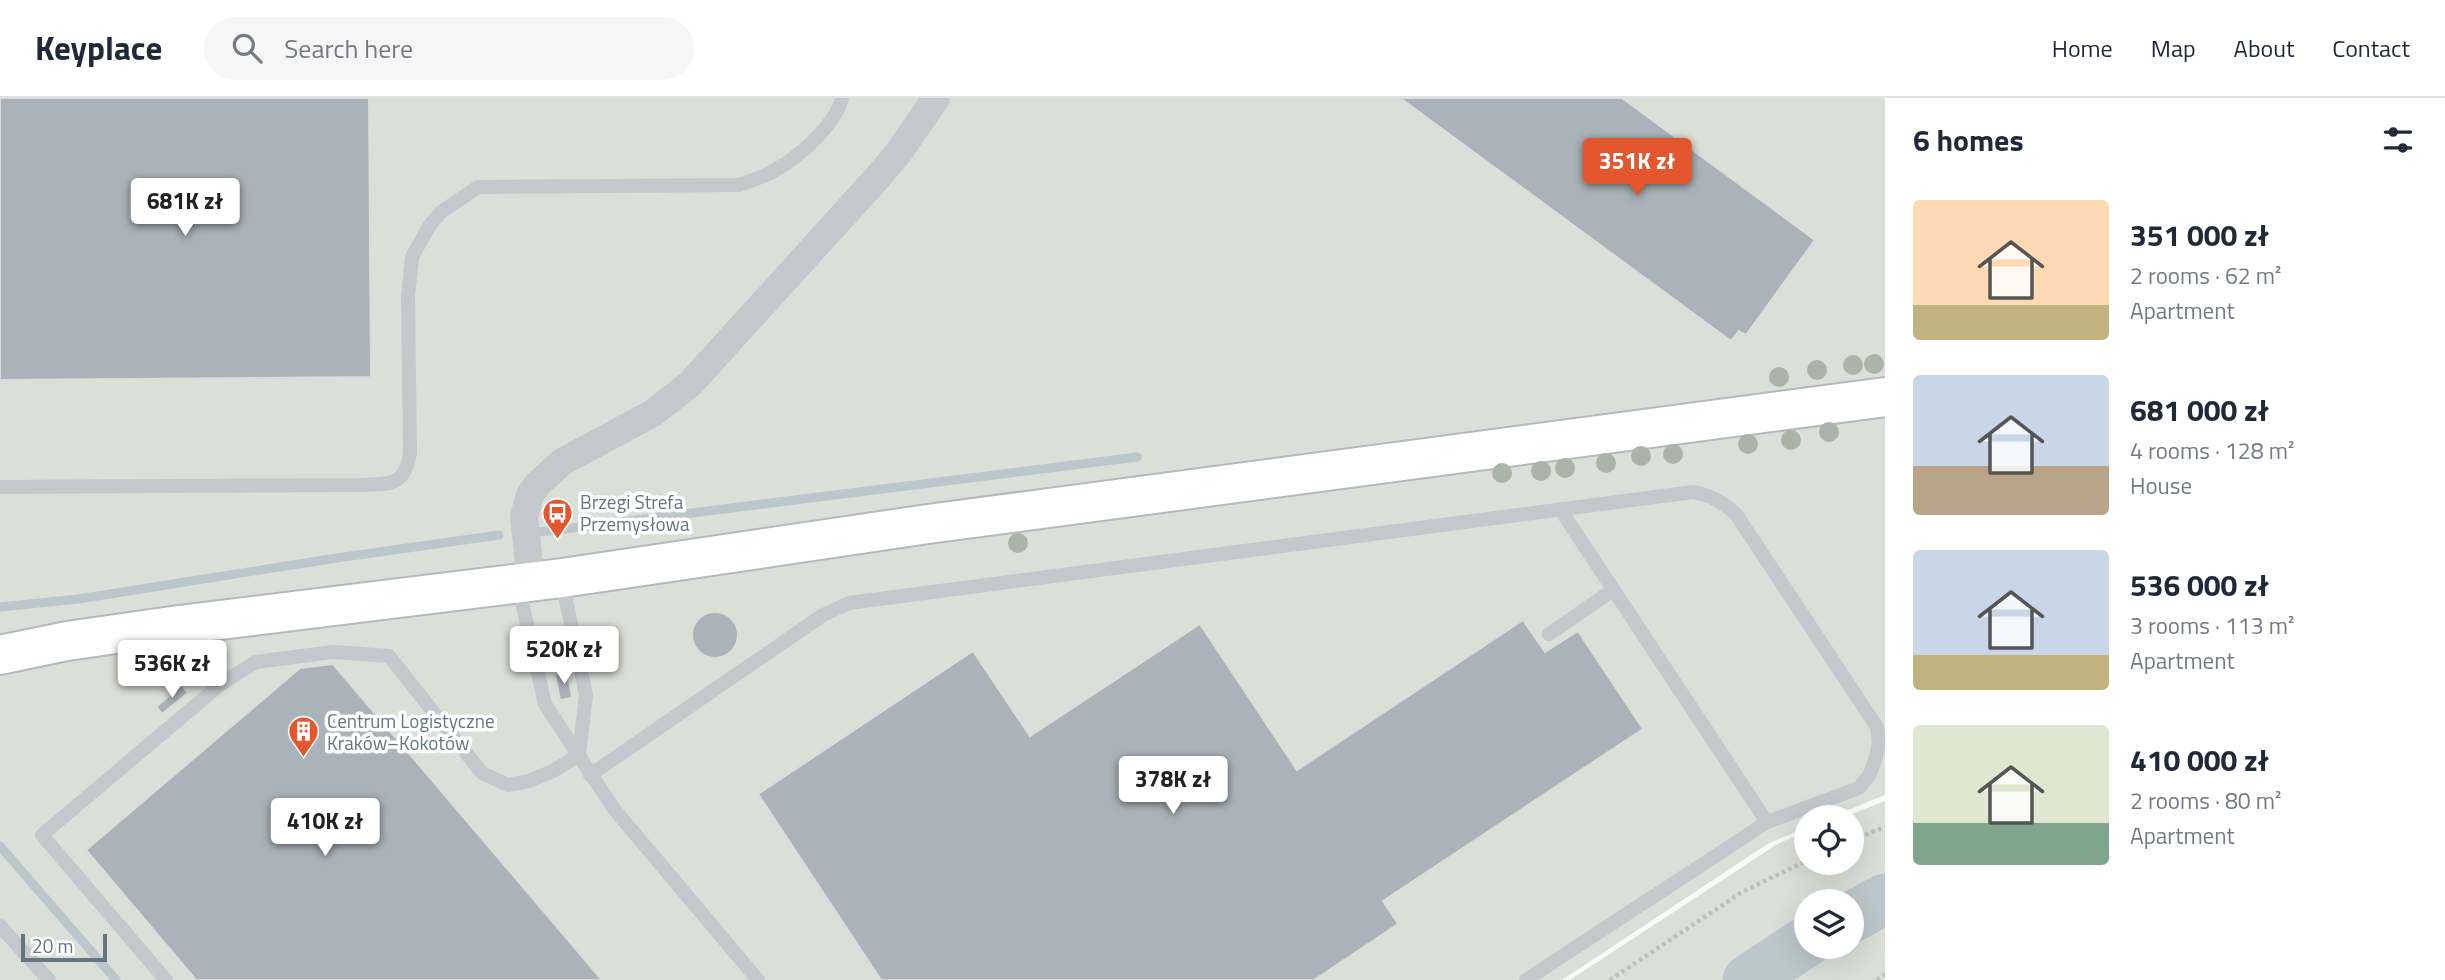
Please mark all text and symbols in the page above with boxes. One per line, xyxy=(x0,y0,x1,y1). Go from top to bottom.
search box xyxy=(204,17,694,80)
text: Keyplace xyxy=(35,23,162,73)
icon: search xyxy=(228,29,266,67)
text: Search here xyxy=(284,29,413,68)
text: Home xyxy=(2052,30,2113,66)
text: Map xyxy=(2151,30,2196,66)
text: About xyxy=(2234,30,2294,66)
text: Contact xyxy=(2332,30,2410,66)
text: 6 homes xyxy=(1913,117,2024,163)
icon: filters xyxy=(2379,121,2417,159)
pin: 351K zł xyxy=(1572,139,1702,198)
text: 351K zł xyxy=(1599,143,1675,178)
pin: 681K zł xyxy=(120,178,250,238)
text: 681K zł xyxy=(147,183,223,218)
text: 351 000 zł xyxy=(2130,212,2269,258)
icon: home xyxy=(1969,228,2053,312)
text: 2 rooms · 62 m² xyxy=(2130,258,2281,293)
text: Apartment xyxy=(2130,293,2235,328)
text: 681 000 zł xyxy=(2130,387,2269,433)
icon: home xyxy=(1969,403,2053,487)
text: 4 rooms · 128 m² xyxy=(2130,433,2294,468)
text: House xyxy=(2130,468,2192,503)
place label: Brzegi Strefa Przemysłowa xyxy=(580,487,690,538)
bus stop icon: Brzegi Strefa Przemysłowa xyxy=(540,496,574,540)
text: 536 000 zł xyxy=(2130,562,2269,608)
icon: home xyxy=(1969,578,2053,662)
text: 3 rooms · 113 m² xyxy=(2130,608,2294,643)
pin: 520K zł xyxy=(499,626,629,686)
text: 520K zł xyxy=(526,631,602,666)
pin: 536K zł xyxy=(107,640,237,700)
text: Apartment xyxy=(2130,643,2235,678)
text: 536K zł xyxy=(134,645,210,680)
place label: Centrum Logistyczne Kraków–Kokotów xyxy=(327,706,495,757)
building icon: Centrum Logistyczne Kraków–Kokotów xyxy=(287,715,321,759)
text: 410 000 zł xyxy=(2130,737,2269,783)
icon: home xyxy=(1969,753,2053,837)
pin: 378K zł xyxy=(1108,756,1238,816)
text: 378K zł xyxy=(1135,761,1211,796)
text: 2 rooms · 80 m² xyxy=(2130,783,2281,818)
pin: 410K zł xyxy=(260,798,390,858)
text: 410K zł xyxy=(287,803,363,838)
map controls xyxy=(1794,805,1864,959)
button: locate xyxy=(1794,805,1864,875)
text: Apartment xyxy=(2130,818,2235,853)
button: layers xyxy=(1794,889,1864,959)
scale bar xyxy=(21,931,107,963)
text: 20 m xyxy=(32,931,73,960)

